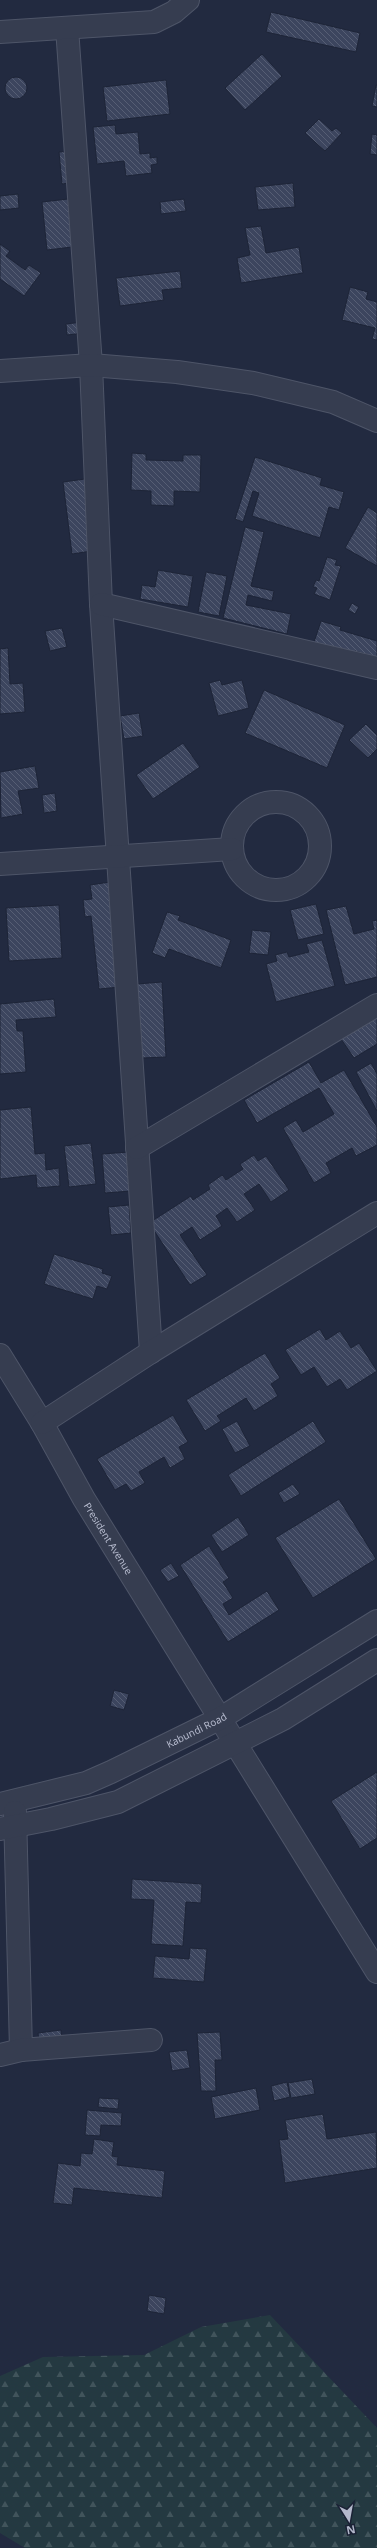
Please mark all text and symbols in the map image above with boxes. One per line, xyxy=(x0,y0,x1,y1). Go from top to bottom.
street label: President Avenue xyxy=(81,1500,136,1577)
street label: Kabundi Road xyxy=(164,1709,229,1751)
north arrow xyxy=(329,2500,369,2540)
text: N xyxy=(345,2522,357,2539)

